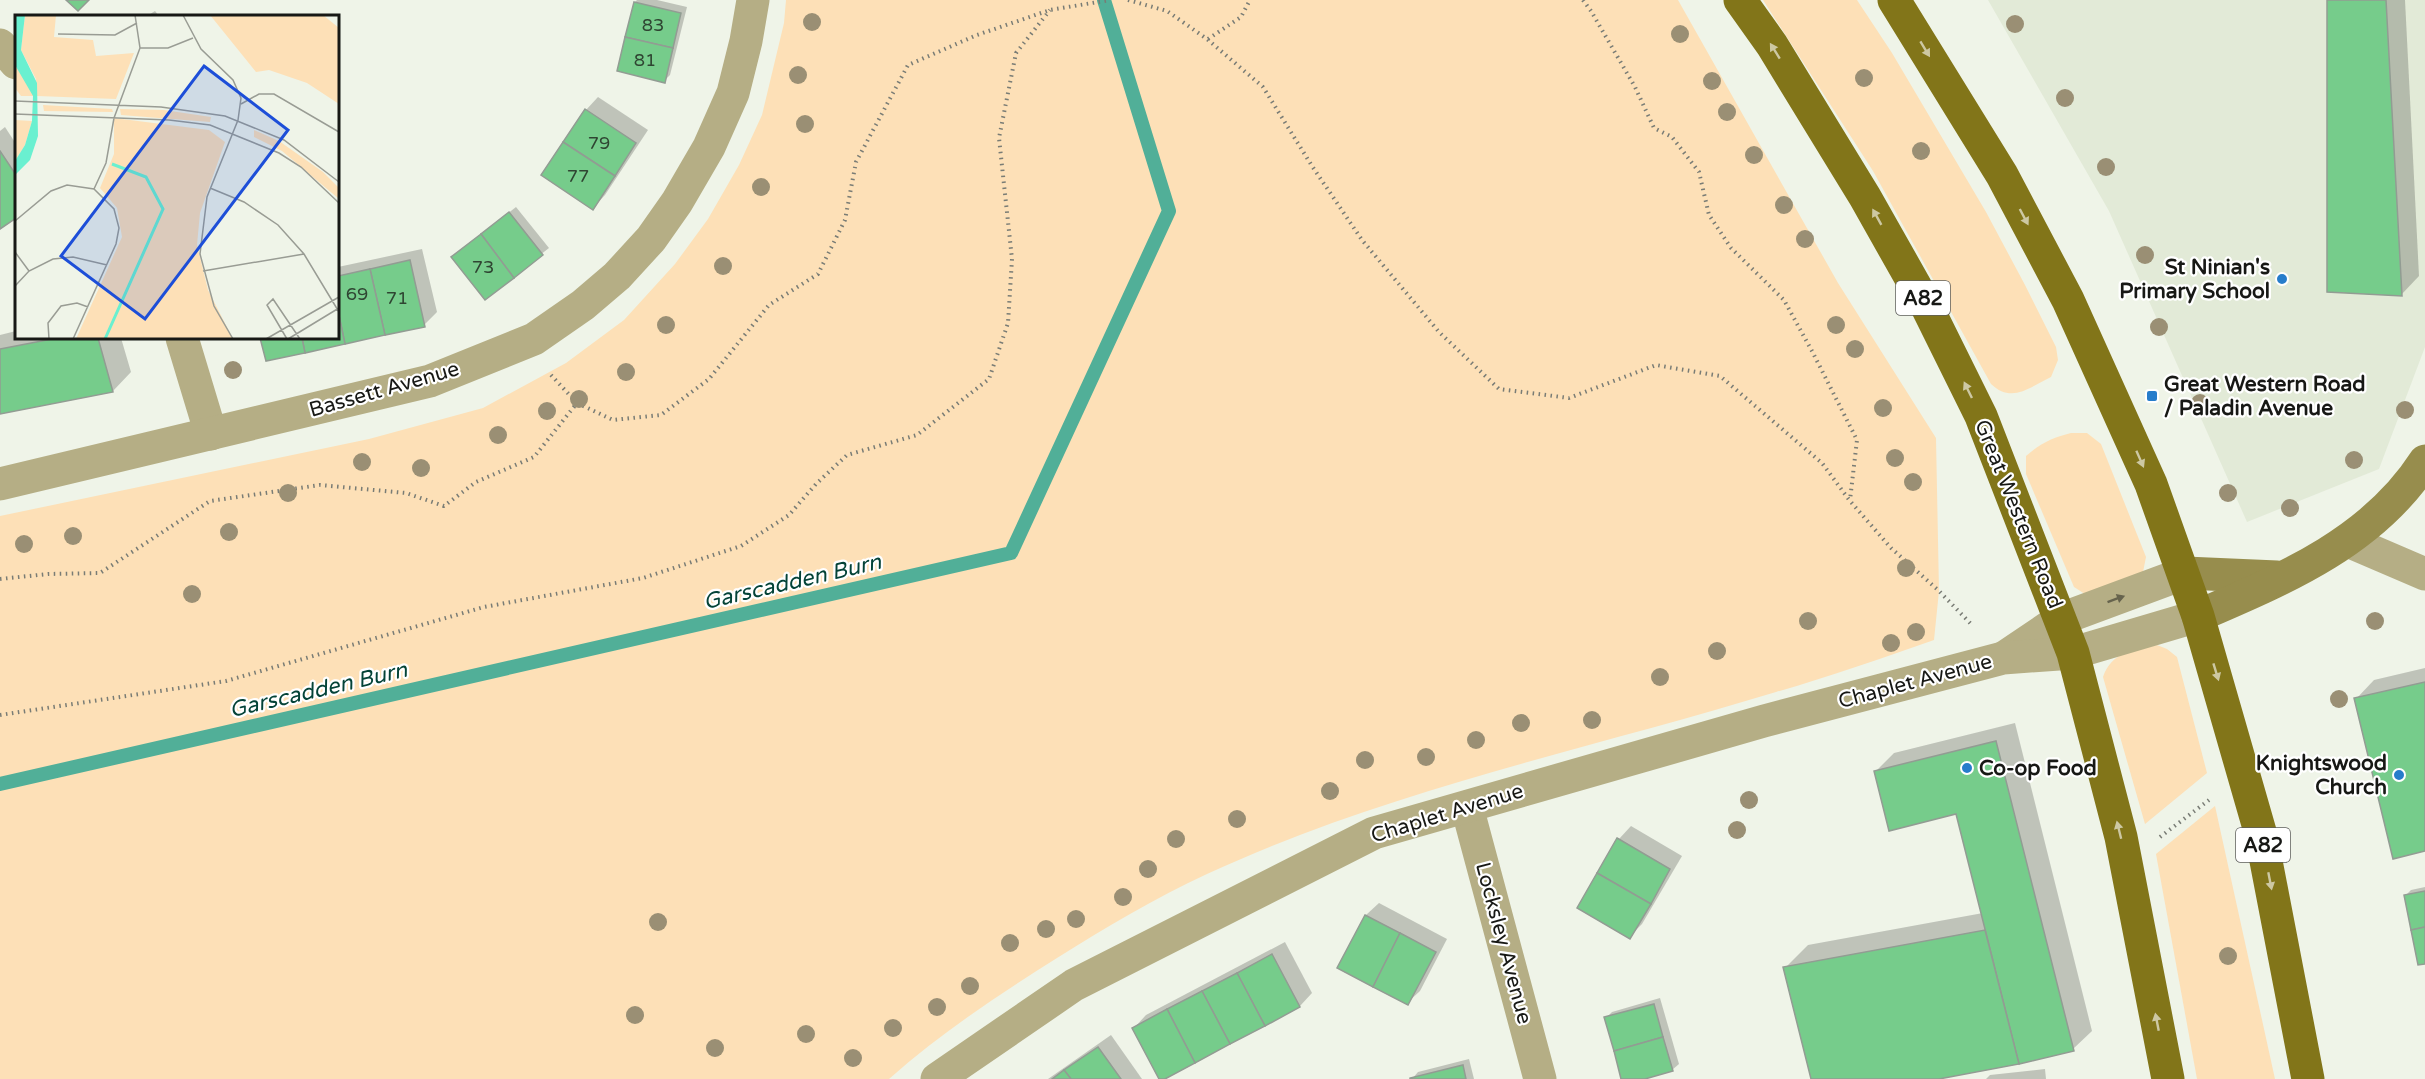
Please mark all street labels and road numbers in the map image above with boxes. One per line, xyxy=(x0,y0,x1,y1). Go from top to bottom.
road number: A82 xyxy=(1896,281,1950,315)
street label: Bassett Avenue xyxy=(306,356,462,423)
street label: Great Western Road xyxy=(1969,416,2068,612)
street label: Chaplet Avenue xyxy=(1835,649,1995,714)
street label: Chaplet Avenue xyxy=(1368,778,1527,849)
road number: A82 xyxy=(2236,828,2290,862)
street label: Locksley Avenue xyxy=(1470,860,1537,1027)

